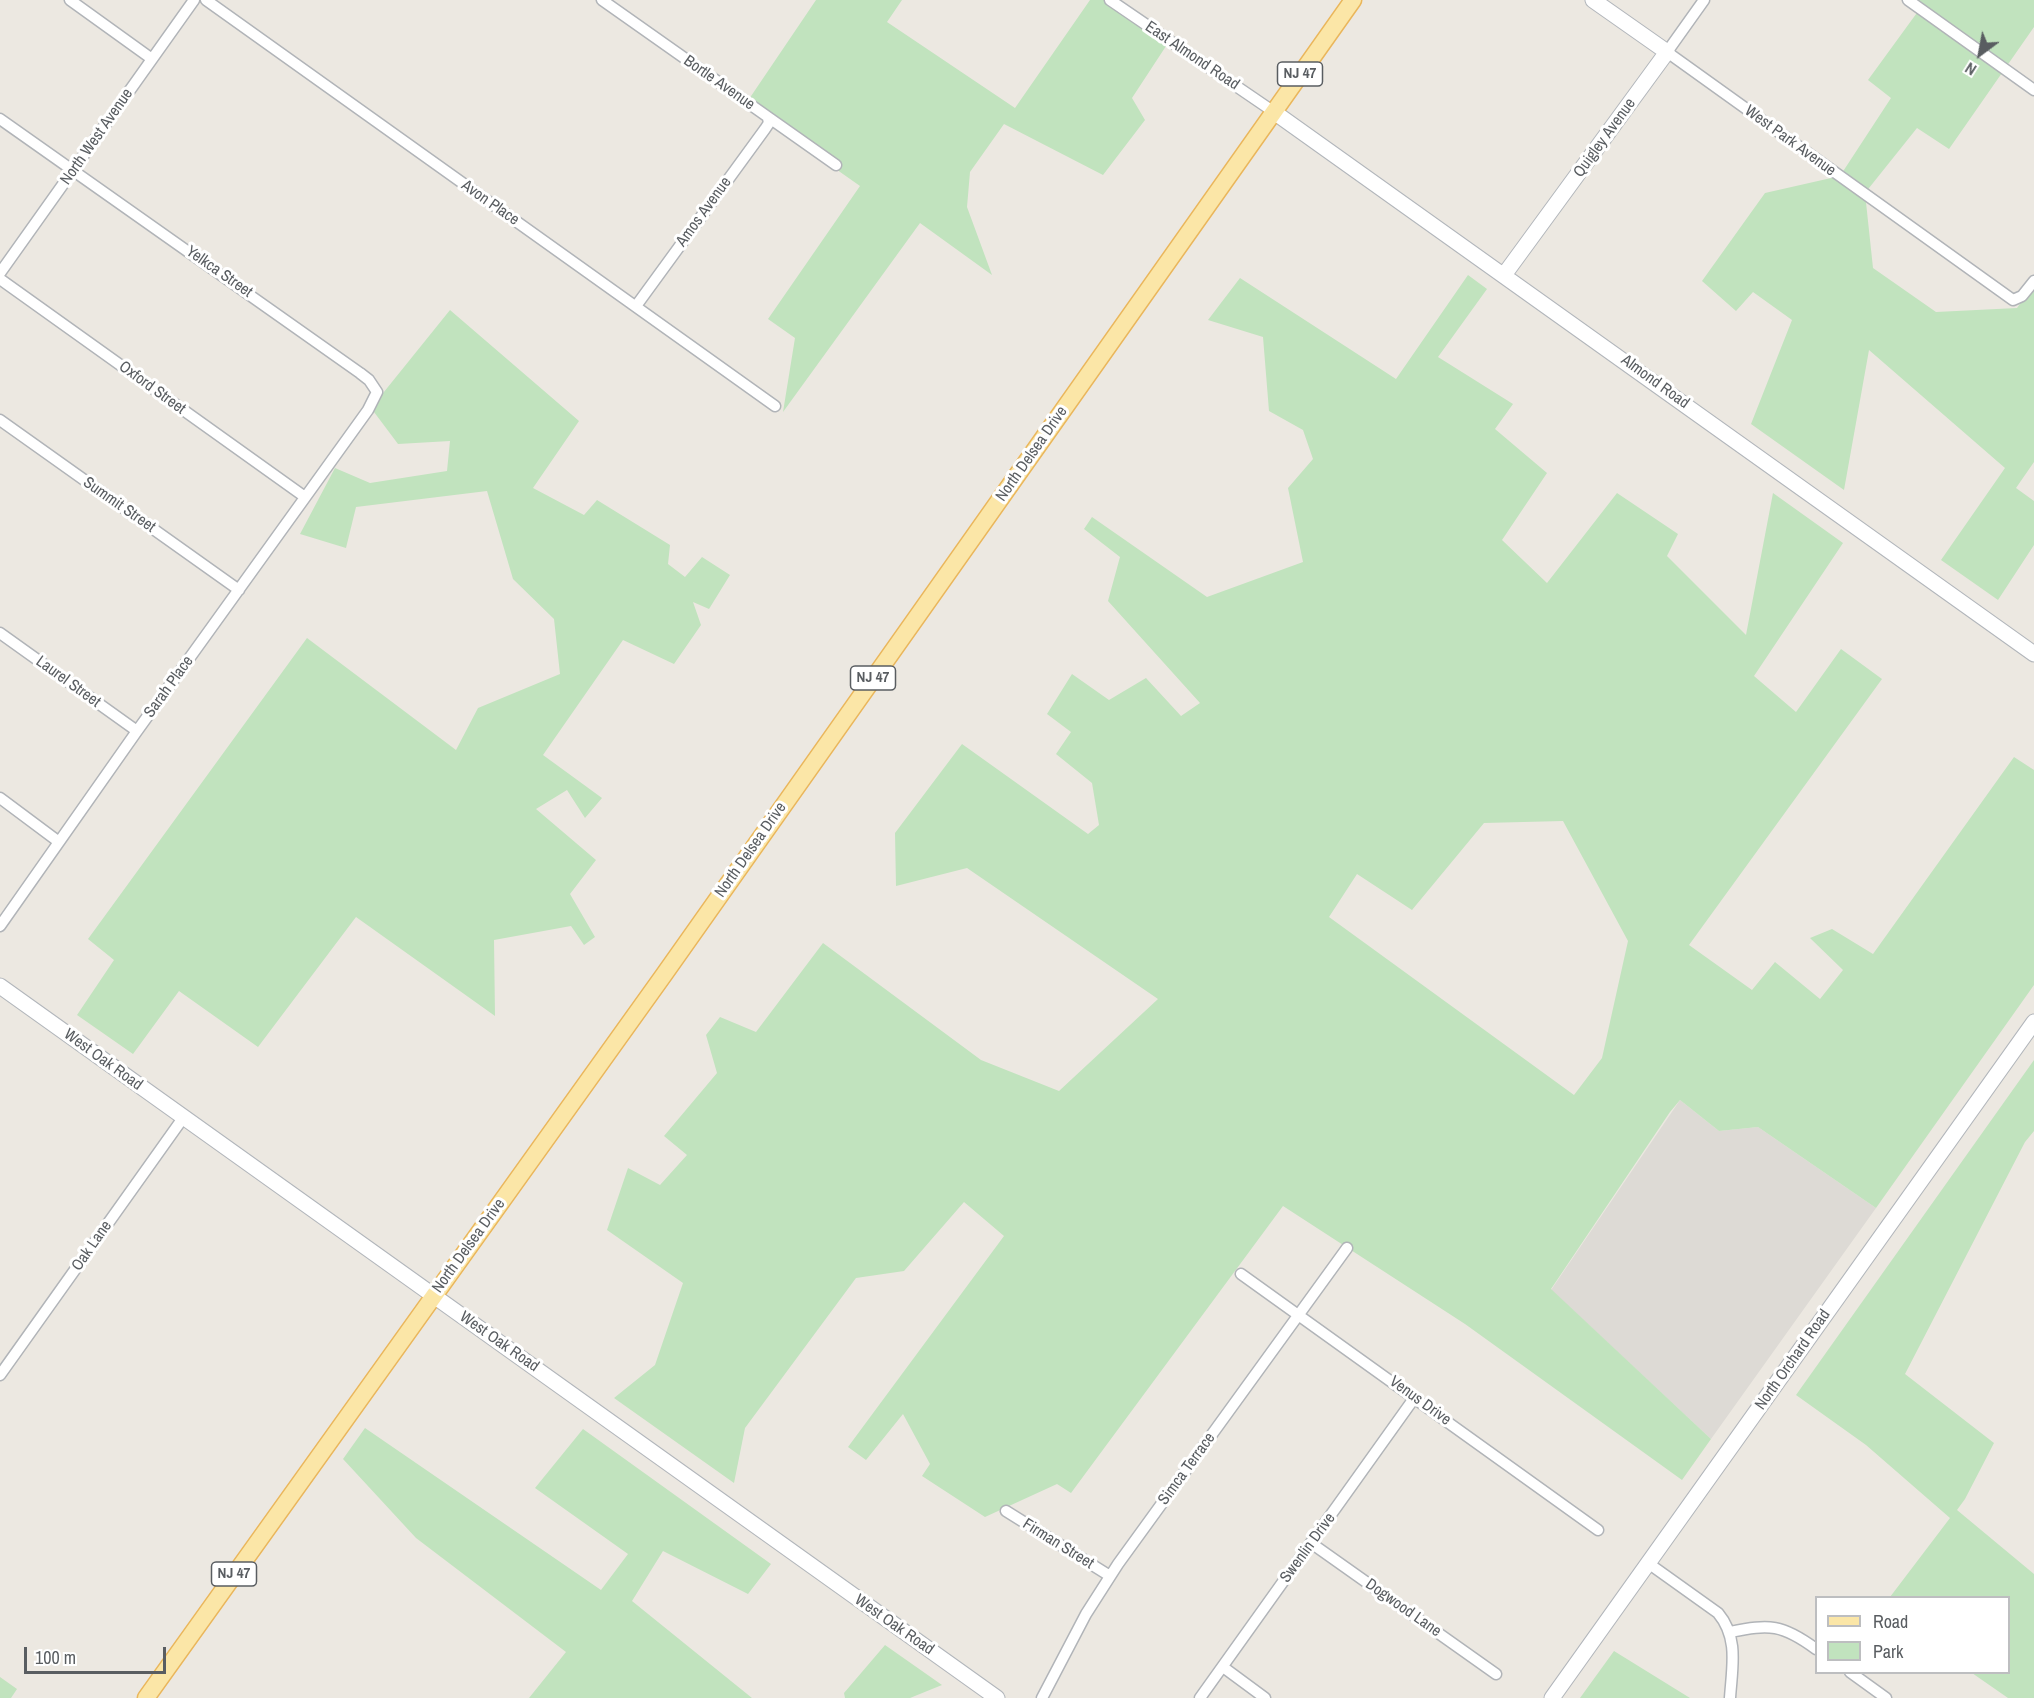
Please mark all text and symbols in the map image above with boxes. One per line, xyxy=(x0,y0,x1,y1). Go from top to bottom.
street label: East Almond Road xyxy=(1141,17,1243,95)
north arrow xyxy=(1950,24,2010,84)
street label: Bortle Avenue xyxy=(680,52,758,114)
text: N xyxy=(1961,57,1980,81)
road number: NJ 47 xyxy=(1278,62,1322,86)
street label: North West Avenue xyxy=(57,85,137,189)
street label: Quigley Avenue xyxy=(1570,95,1640,181)
street label: West Park Avenue xyxy=(1741,101,1839,181)
street label: Amos Avenue xyxy=(672,173,736,251)
street label: Avon Place xyxy=(457,176,523,230)
street label: Yelkca Street xyxy=(182,242,256,302)
street label: Almond Road xyxy=(1617,351,1693,413)
street label: Oxford Street xyxy=(115,357,189,419)
street label: North Delsea Drive xyxy=(992,403,1072,505)
street label: Summit Street xyxy=(79,473,159,537)
street label: Laurel Street xyxy=(32,652,104,712)
street label: Sarah Place xyxy=(140,652,198,722)
road number: NJ 47 xyxy=(850,666,896,690)
street label: North Delsea Drive xyxy=(711,799,791,901)
street label: West Oak Road xyxy=(60,1025,146,1095)
street label: North Delsea Drive xyxy=(428,1195,510,1297)
street label: Oak Lane xyxy=(68,1217,116,1275)
street label: North Orchard Road xyxy=(1751,1306,1835,1414)
street label: West Oak Road xyxy=(456,1308,542,1376)
street label: Venus Drive xyxy=(1385,1372,1455,1430)
street label: Simca Terrace xyxy=(1154,1429,1220,1509)
street label: Swenlin Drive xyxy=(1276,1509,1340,1587)
street label: Firman Street xyxy=(1019,1515,1097,1573)
road number: NJ 47 xyxy=(212,1562,256,1586)
street label: Dogwood Lane xyxy=(1361,1575,1445,1641)
street label: West Oak Road xyxy=(851,1591,937,1659)
legend xyxy=(1815,1596,2010,1674)
text: Road xyxy=(1873,1609,1908,1634)
scale bar xyxy=(27,1635,170,1673)
text: Park xyxy=(1873,1639,1903,1664)
text: 100 m xyxy=(35,1645,76,1670)

